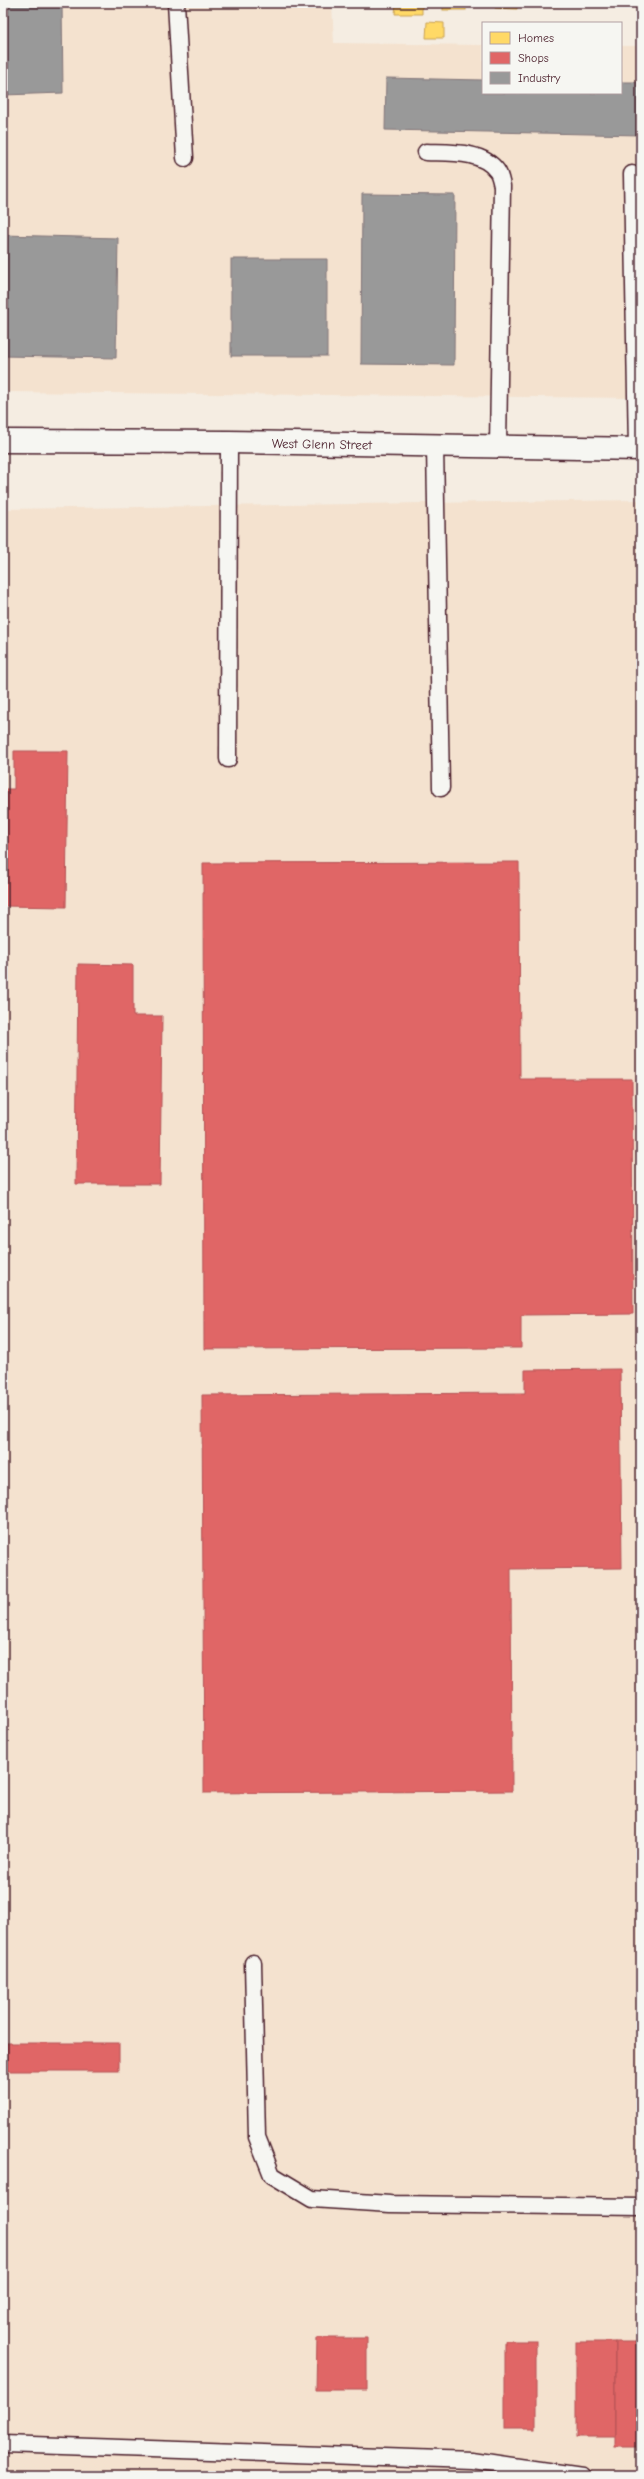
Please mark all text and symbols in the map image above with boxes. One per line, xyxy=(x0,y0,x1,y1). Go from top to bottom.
legend xyxy=(482,22,622,94)
text: Homes xyxy=(518,31,554,45)
text: Shops xyxy=(518,51,549,65)
text: Industry xyxy=(518,71,561,85)
street label: West Glenn Street xyxy=(272,436,374,452)

